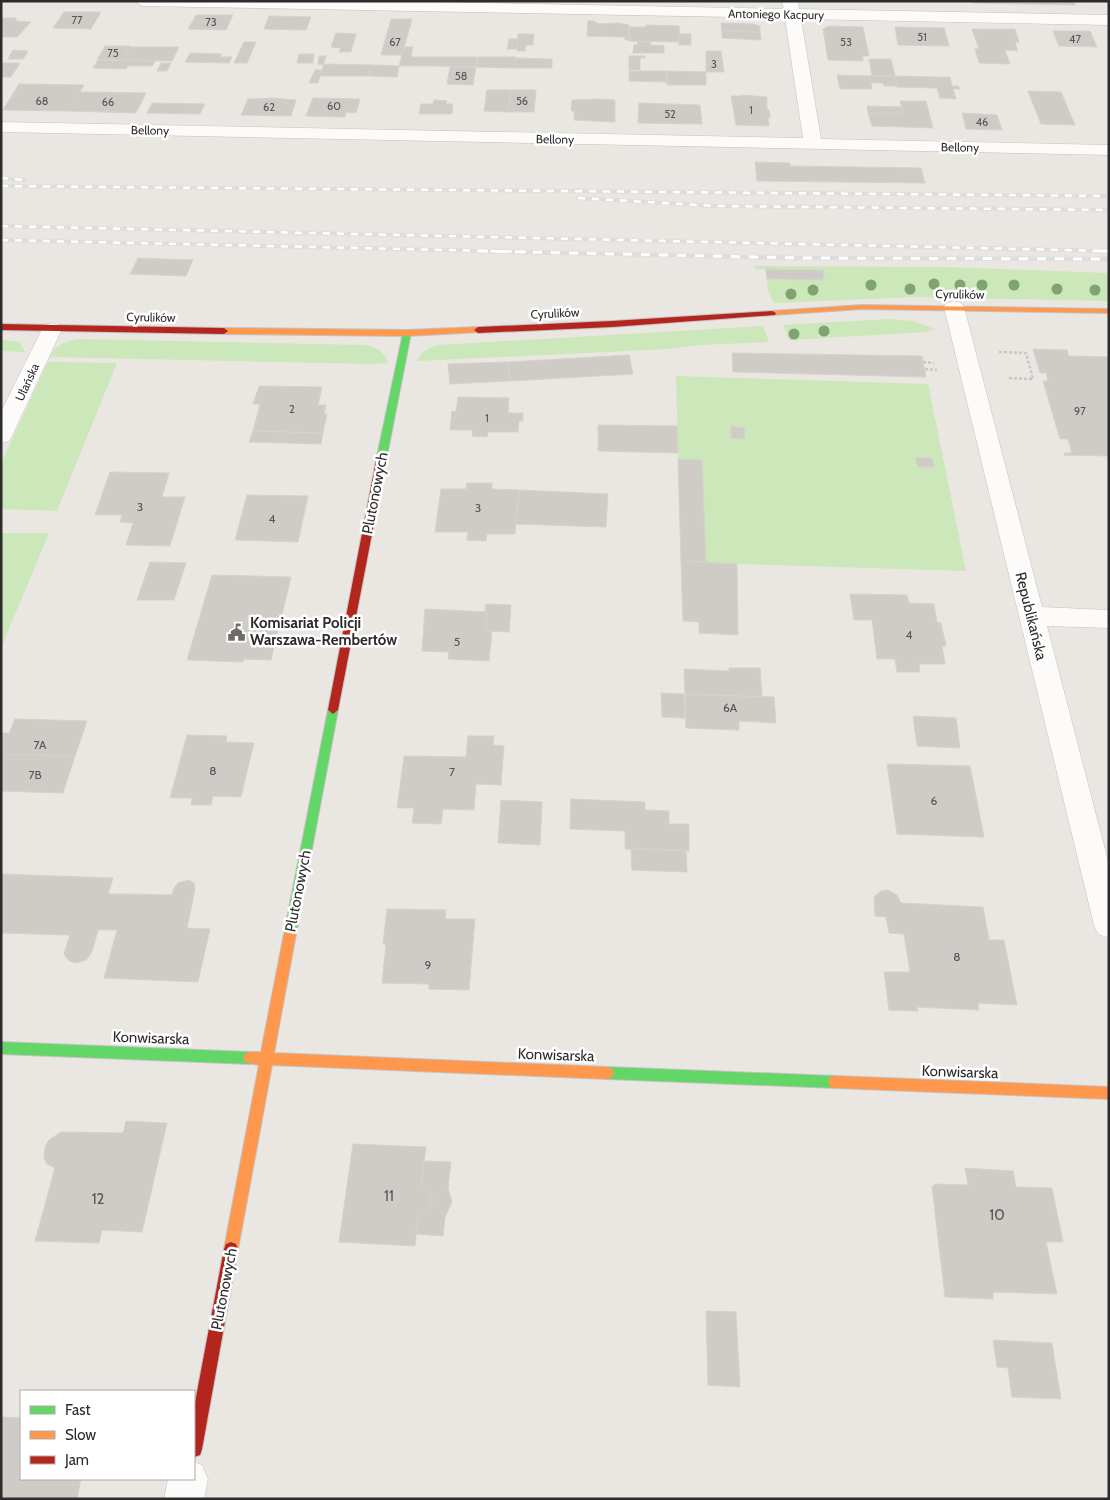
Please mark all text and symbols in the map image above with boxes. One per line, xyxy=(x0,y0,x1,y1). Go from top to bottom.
street label: Antoniego Kacpury xyxy=(728,6,824,22)
house number: 77 xyxy=(71,13,83,27)
house number: 73 xyxy=(205,15,217,29)
house number: 51 xyxy=(917,30,927,44)
house number: 47 xyxy=(1069,32,1081,46)
house number: 67 xyxy=(389,35,401,49)
house number: 53 xyxy=(840,35,852,49)
house number: 75 xyxy=(107,46,119,60)
house number: 3 xyxy=(711,57,717,71)
house number: 58 xyxy=(455,69,467,83)
house number: 68 xyxy=(36,94,48,108)
house number: 56 xyxy=(516,94,528,108)
house number: 66 xyxy=(102,95,114,109)
house number: 60 xyxy=(327,99,341,113)
house number: 62 xyxy=(263,100,275,114)
house number: 1 xyxy=(749,103,753,117)
house number: 52 xyxy=(664,107,676,121)
house number: 46 xyxy=(976,115,988,129)
street label: Bellony xyxy=(131,122,169,138)
street label: Bellony xyxy=(536,131,574,147)
street label: Bellony xyxy=(941,139,979,155)
street label: Cyrulików xyxy=(935,286,985,302)
street label: Cyrulików xyxy=(530,304,580,322)
street label: Cyrulików xyxy=(126,309,176,325)
street label: Ułańska xyxy=(12,360,42,403)
house number: 2 xyxy=(289,402,295,416)
house number: 97 xyxy=(1074,404,1086,418)
house number: 1 xyxy=(485,410,489,425)
street label: Plutonowych xyxy=(358,451,392,535)
house number: 3 xyxy=(137,499,143,514)
house number: 3 xyxy=(475,500,481,515)
house number: 4 xyxy=(269,511,276,526)
street label: Republikańska xyxy=(1011,570,1051,663)
place label: Komisariat Policji Warszawa-Rembertów xyxy=(250,614,397,649)
public building icon: Komisariat Policji Warszawa-Rembertów xyxy=(226,622,246,642)
house number: 4 xyxy=(906,627,913,642)
house number: 5 xyxy=(454,634,460,649)
house number: 6A xyxy=(723,700,738,715)
house number: 7A xyxy=(34,737,47,752)
house number: 8 xyxy=(209,763,217,778)
house number: 7 xyxy=(449,764,455,779)
house number: 7B xyxy=(28,767,42,782)
house number: 6 xyxy=(931,793,938,808)
street label: Plutonowych xyxy=(281,849,315,933)
house number: 8 xyxy=(953,949,961,964)
house number: 9 xyxy=(425,957,432,972)
street label: Konwisarska xyxy=(112,1028,190,1048)
street label: Konwisarska xyxy=(517,1045,595,1065)
street label: Konwisarska xyxy=(921,1062,999,1082)
house number: 11 xyxy=(384,1187,394,1205)
house number: 12 xyxy=(92,1190,105,1208)
house number: 10 xyxy=(989,1206,1005,1224)
street label: Plutonowych xyxy=(207,1247,241,1331)
legend xyxy=(20,1390,195,1480)
text: Fast xyxy=(65,1401,90,1419)
text: Slow xyxy=(65,1426,96,1444)
text: Jam xyxy=(64,1451,89,1469)

